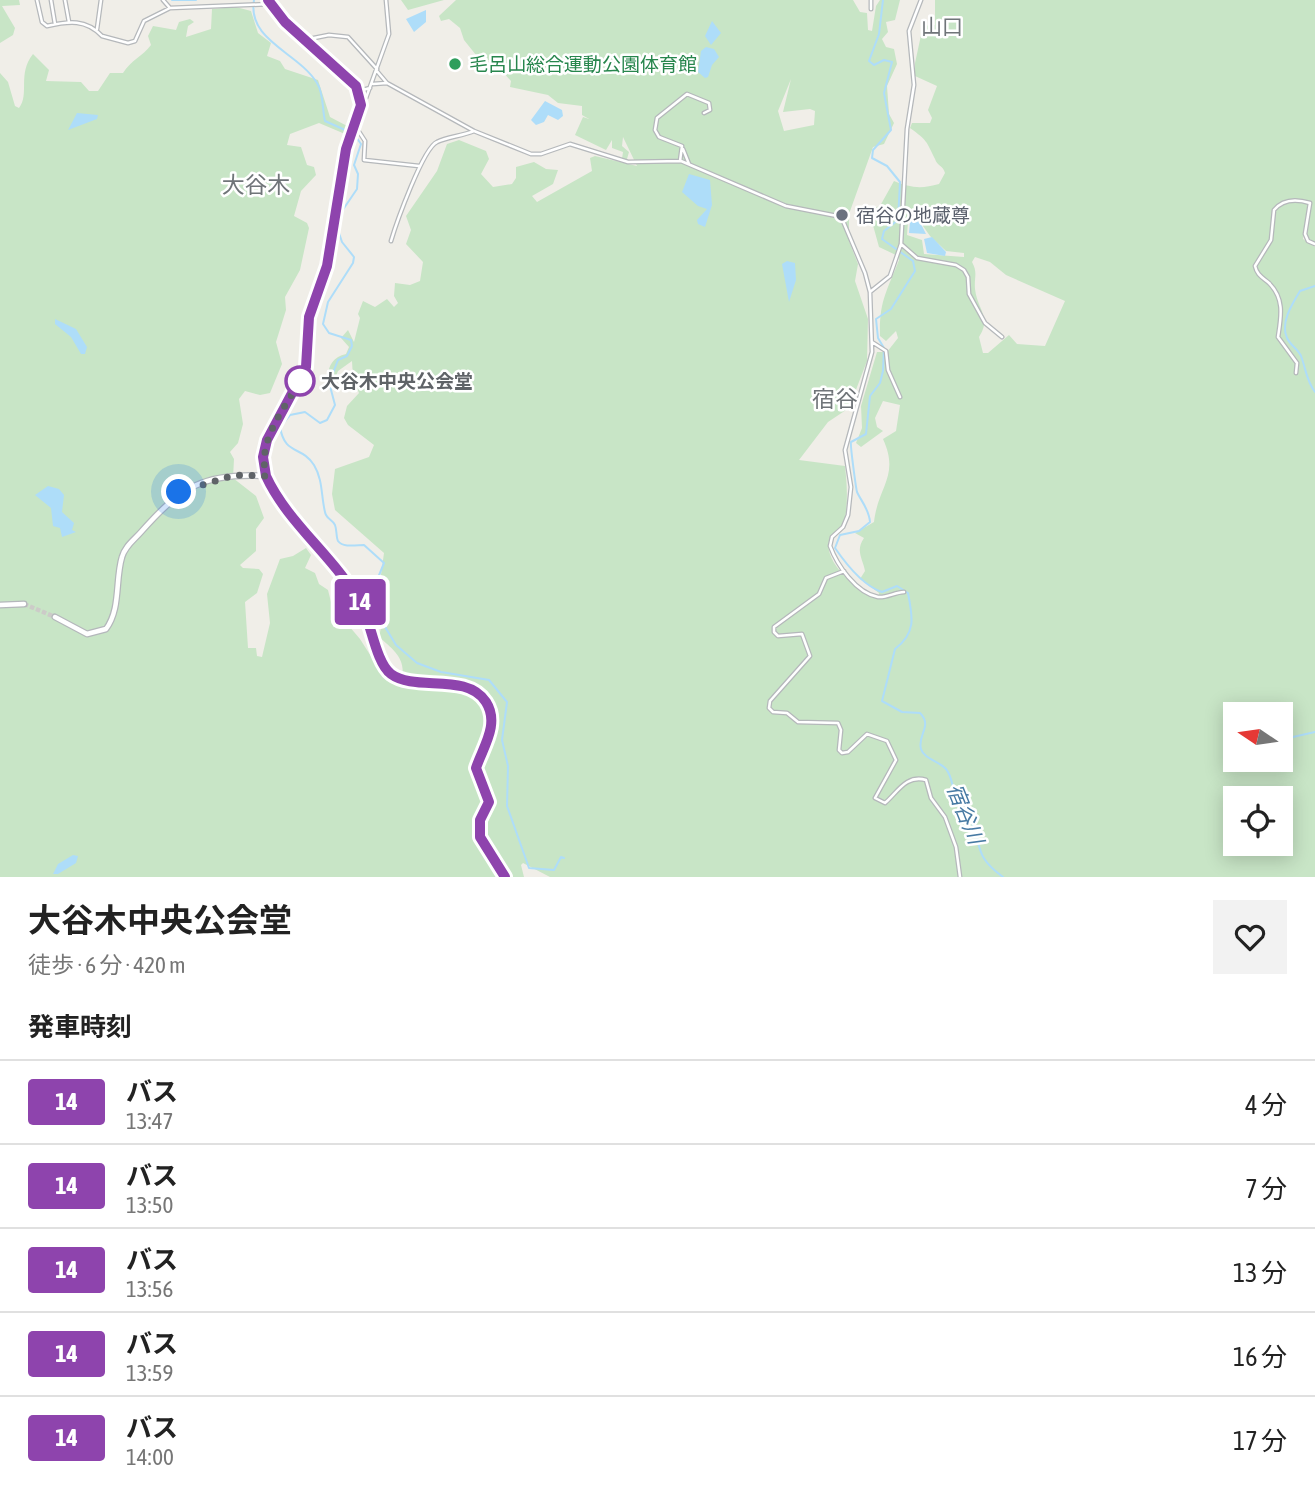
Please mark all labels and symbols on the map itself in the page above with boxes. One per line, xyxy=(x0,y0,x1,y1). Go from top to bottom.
district label: 山口 xyxy=(921,14,963,38)
place label: 毛呂山総合運動公園体育館 xyxy=(469,53,697,75)
marker: 毛呂山総合運動公園体育館 xyxy=(447,56,463,72)
district label: 大谷木 xyxy=(222,172,291,198)
place label: 宿谷の地蔵尊 xyxy=(856,204,970,226)
marker: 宿谷の地蔵尊 xyxy=(834,207,850,223)
marker: 大谷木中央公会堂 xyxy=(285,366,315,396)
place label: 大谷木中央公会堂 xyxy=(321,370,473,392)
district label: 宿谷 xyxy=(812,386,858,412)
your location xyxy=(161,474,196,509)
line badge: 14 xyxy=(328,579,392,625)
north arrow xyxy=(1223,702,1293,772)
water label: 宿谷川 xyxy=(943,780,990,849)

